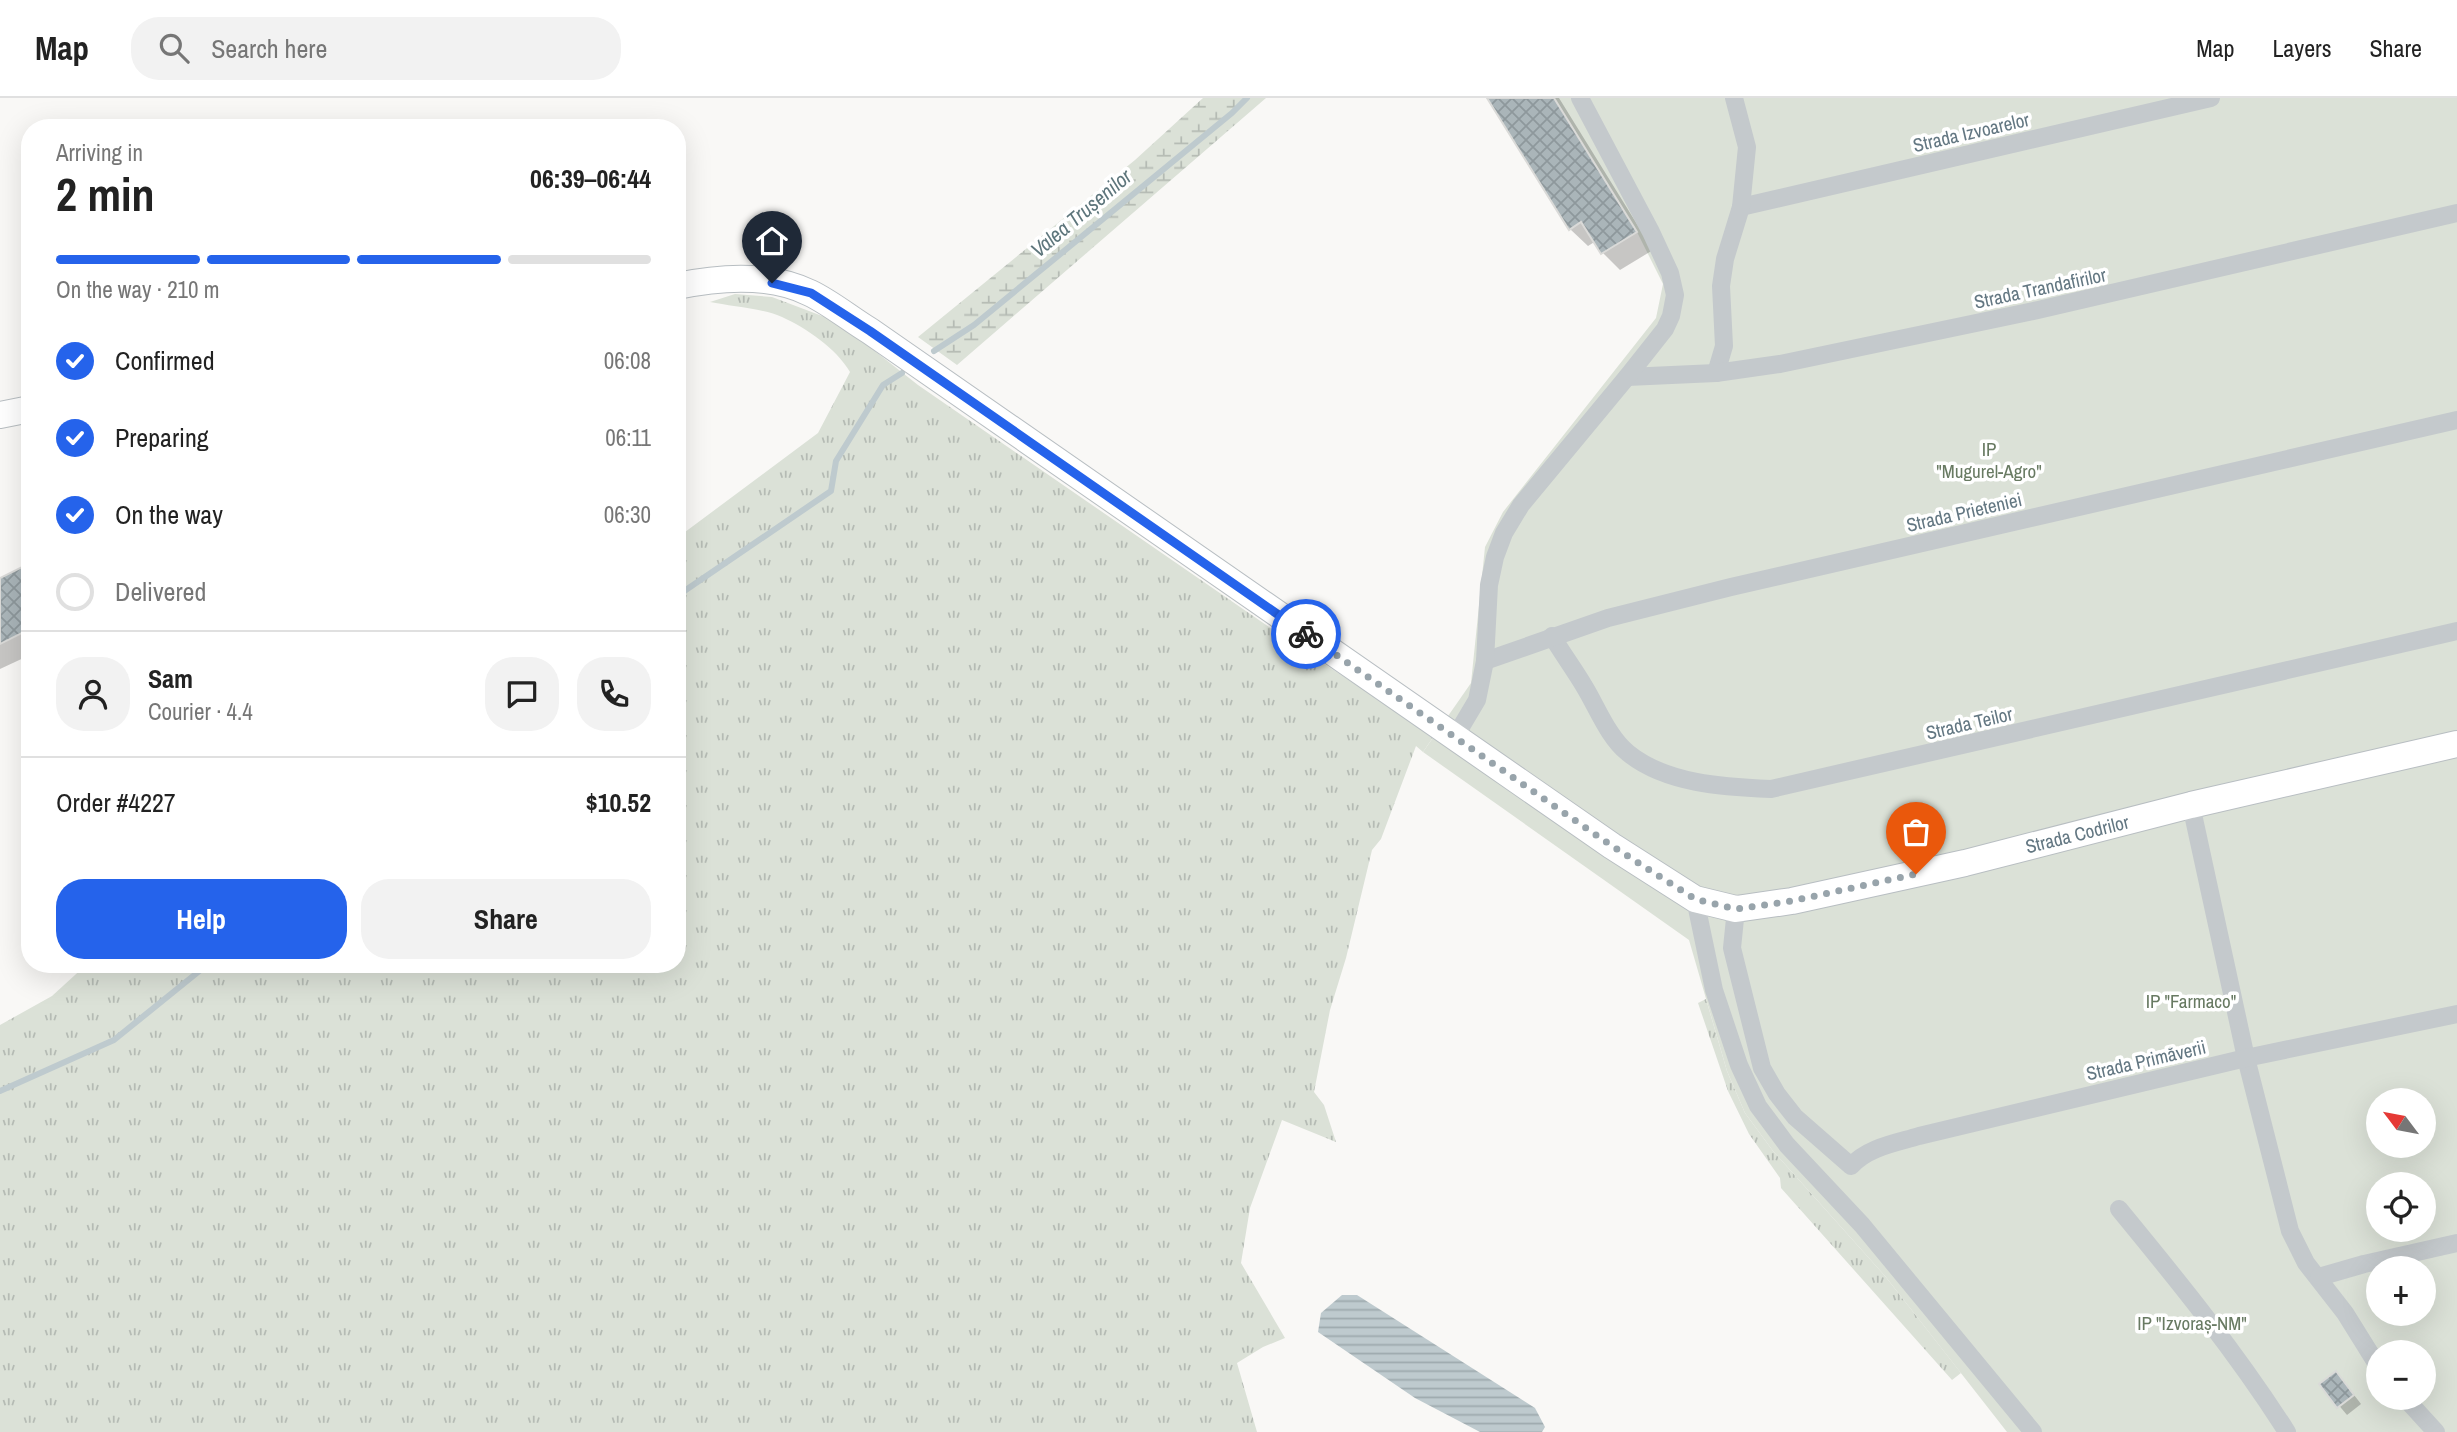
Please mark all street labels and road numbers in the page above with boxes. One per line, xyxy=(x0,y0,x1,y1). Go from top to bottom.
street label: Strada Izvoarelor xyxy=(1910,106,2033,158)
street label: Strada Trandafirilor xyxy=(1972,261,2109,315)
street label: Strada Prieteniei xyxy=(1904,486,2024,538)
street label: Strada Teilor xyxy=(1923,700,2016,746)
street label: Strada Codrilor xyxy=(2023,808,2132,859)
street label: Strada Primăverii xyxy=(2084,1034,2208,1086)

